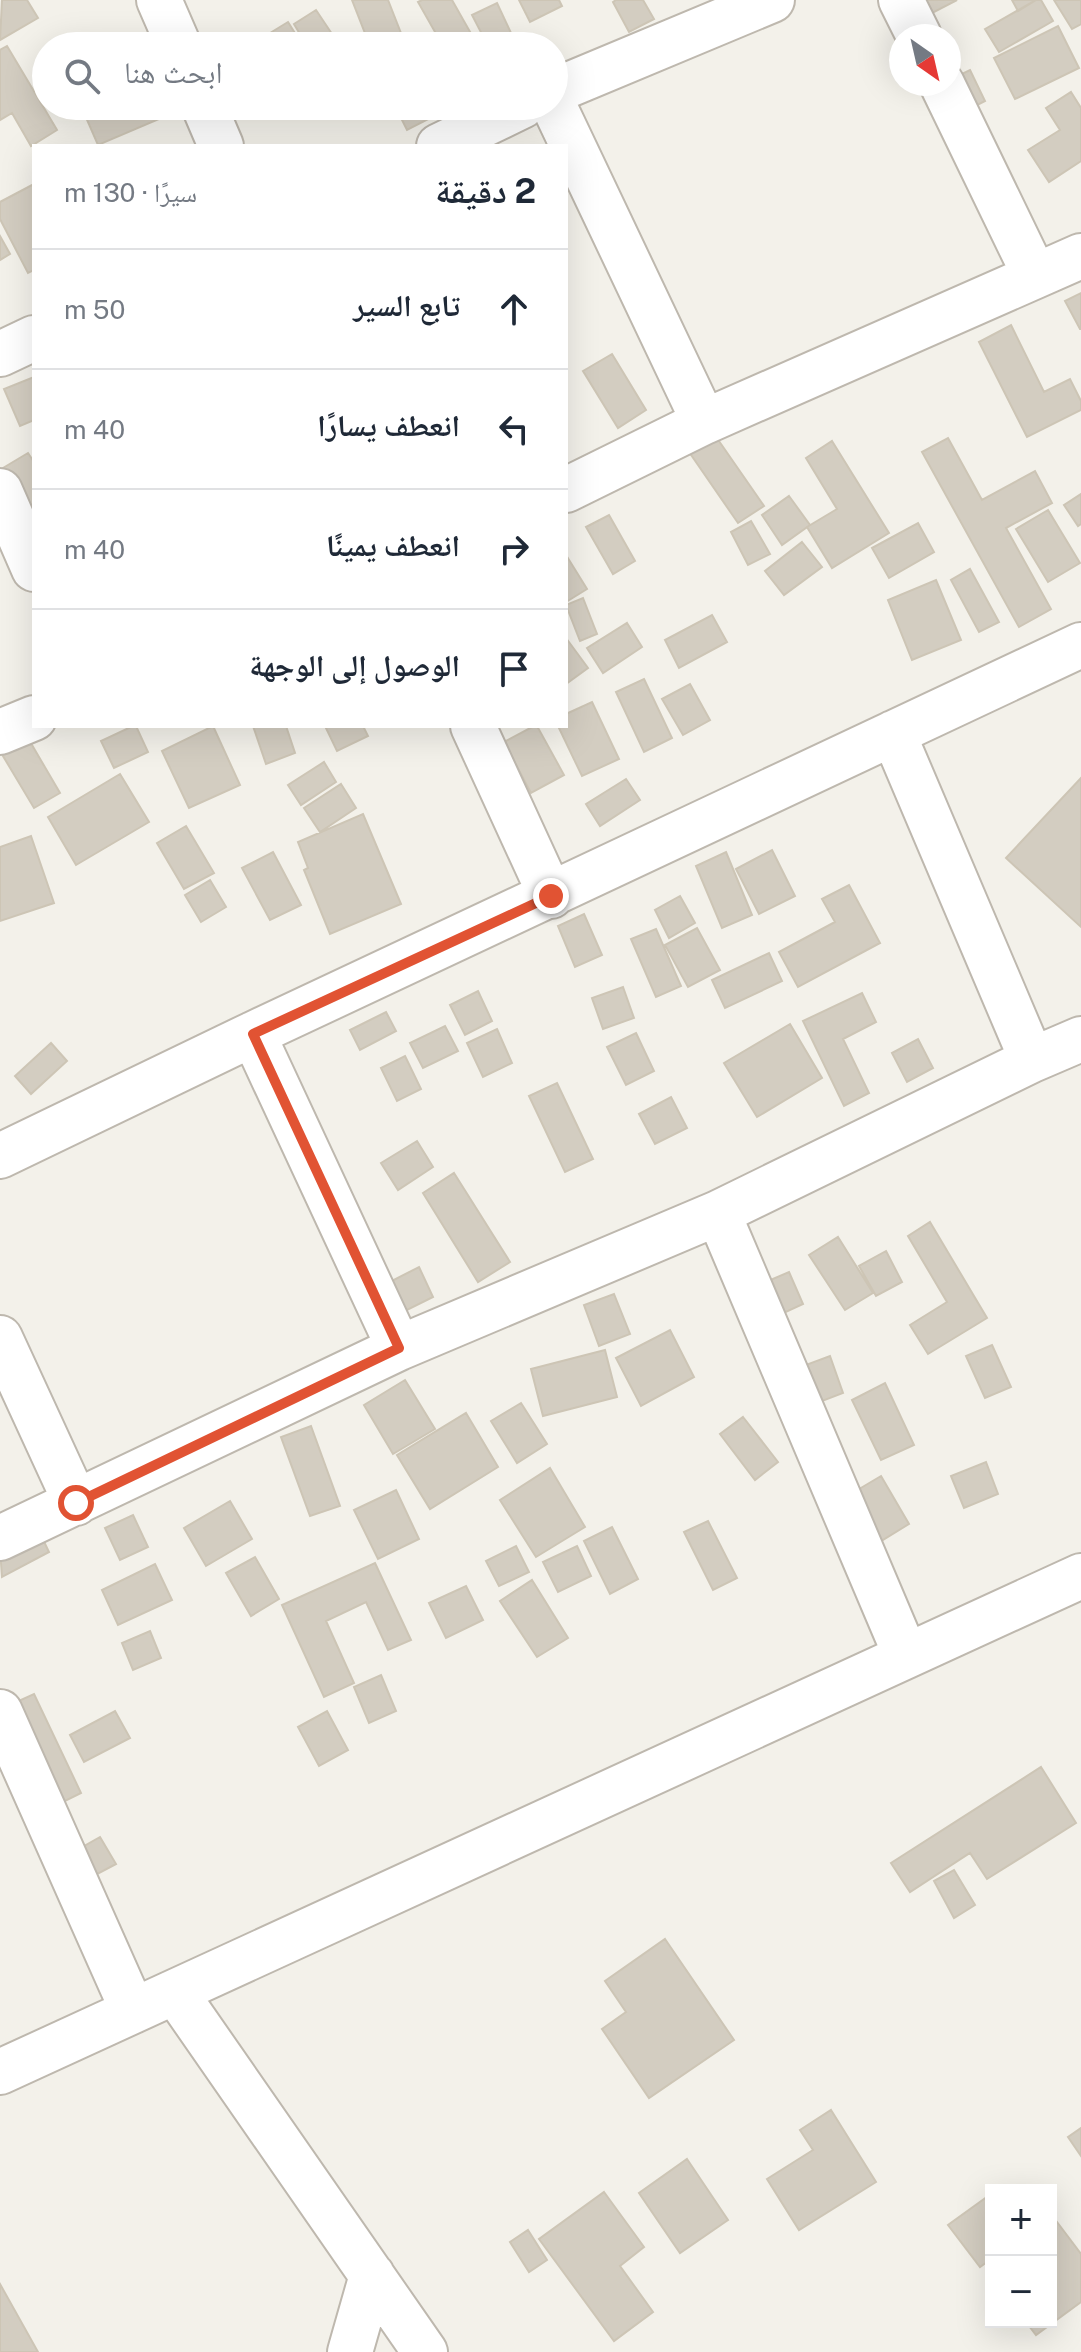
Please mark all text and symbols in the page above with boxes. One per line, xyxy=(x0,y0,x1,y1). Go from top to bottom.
north arrow xyxy=(889,24,961,96)
search box xyxy=(32,32,568,120)
icon: search xyxy=(60,54,104,98)
text: ابحث هنا xyxy=(124,54,223,90)
text: 2 دقيقة xyxy=(435,171,536,211)
text: سيرًا · 130 m xyxy=(64,177,197,208)
text: تابع السير xyxy=(353,287,460,323)
icon: ahead xyxy=(492,287,536,331)
text: 50 m xyxy=(64,294,125,325)
text: انعطف يسارًا xyxy=(317,407,460,443)
icon: left xyxy=(492,407,536,451)
text: 40 m xyxy=(64,414,125,445)
text: انعطف يمينًا xyxy=(326,527,460,563)
icon: right xyxy=(492,527,536,571)
text: 40 m xyxy=(64,534,125,565)
text: الوصول إلى الوجهة xyxy=(249,647,460,683)
icon: arrive xyxy=(492,647,536,691)
route end xyxy=(533,878,569,914)
route start xyxy=(58,1485,94,1521)
map controls xyxy=(985,2184,1057,2328)
button: + xyxy=(985,2184,1057,2256)
button: − xyxy=(985,2256,1057,2328)

